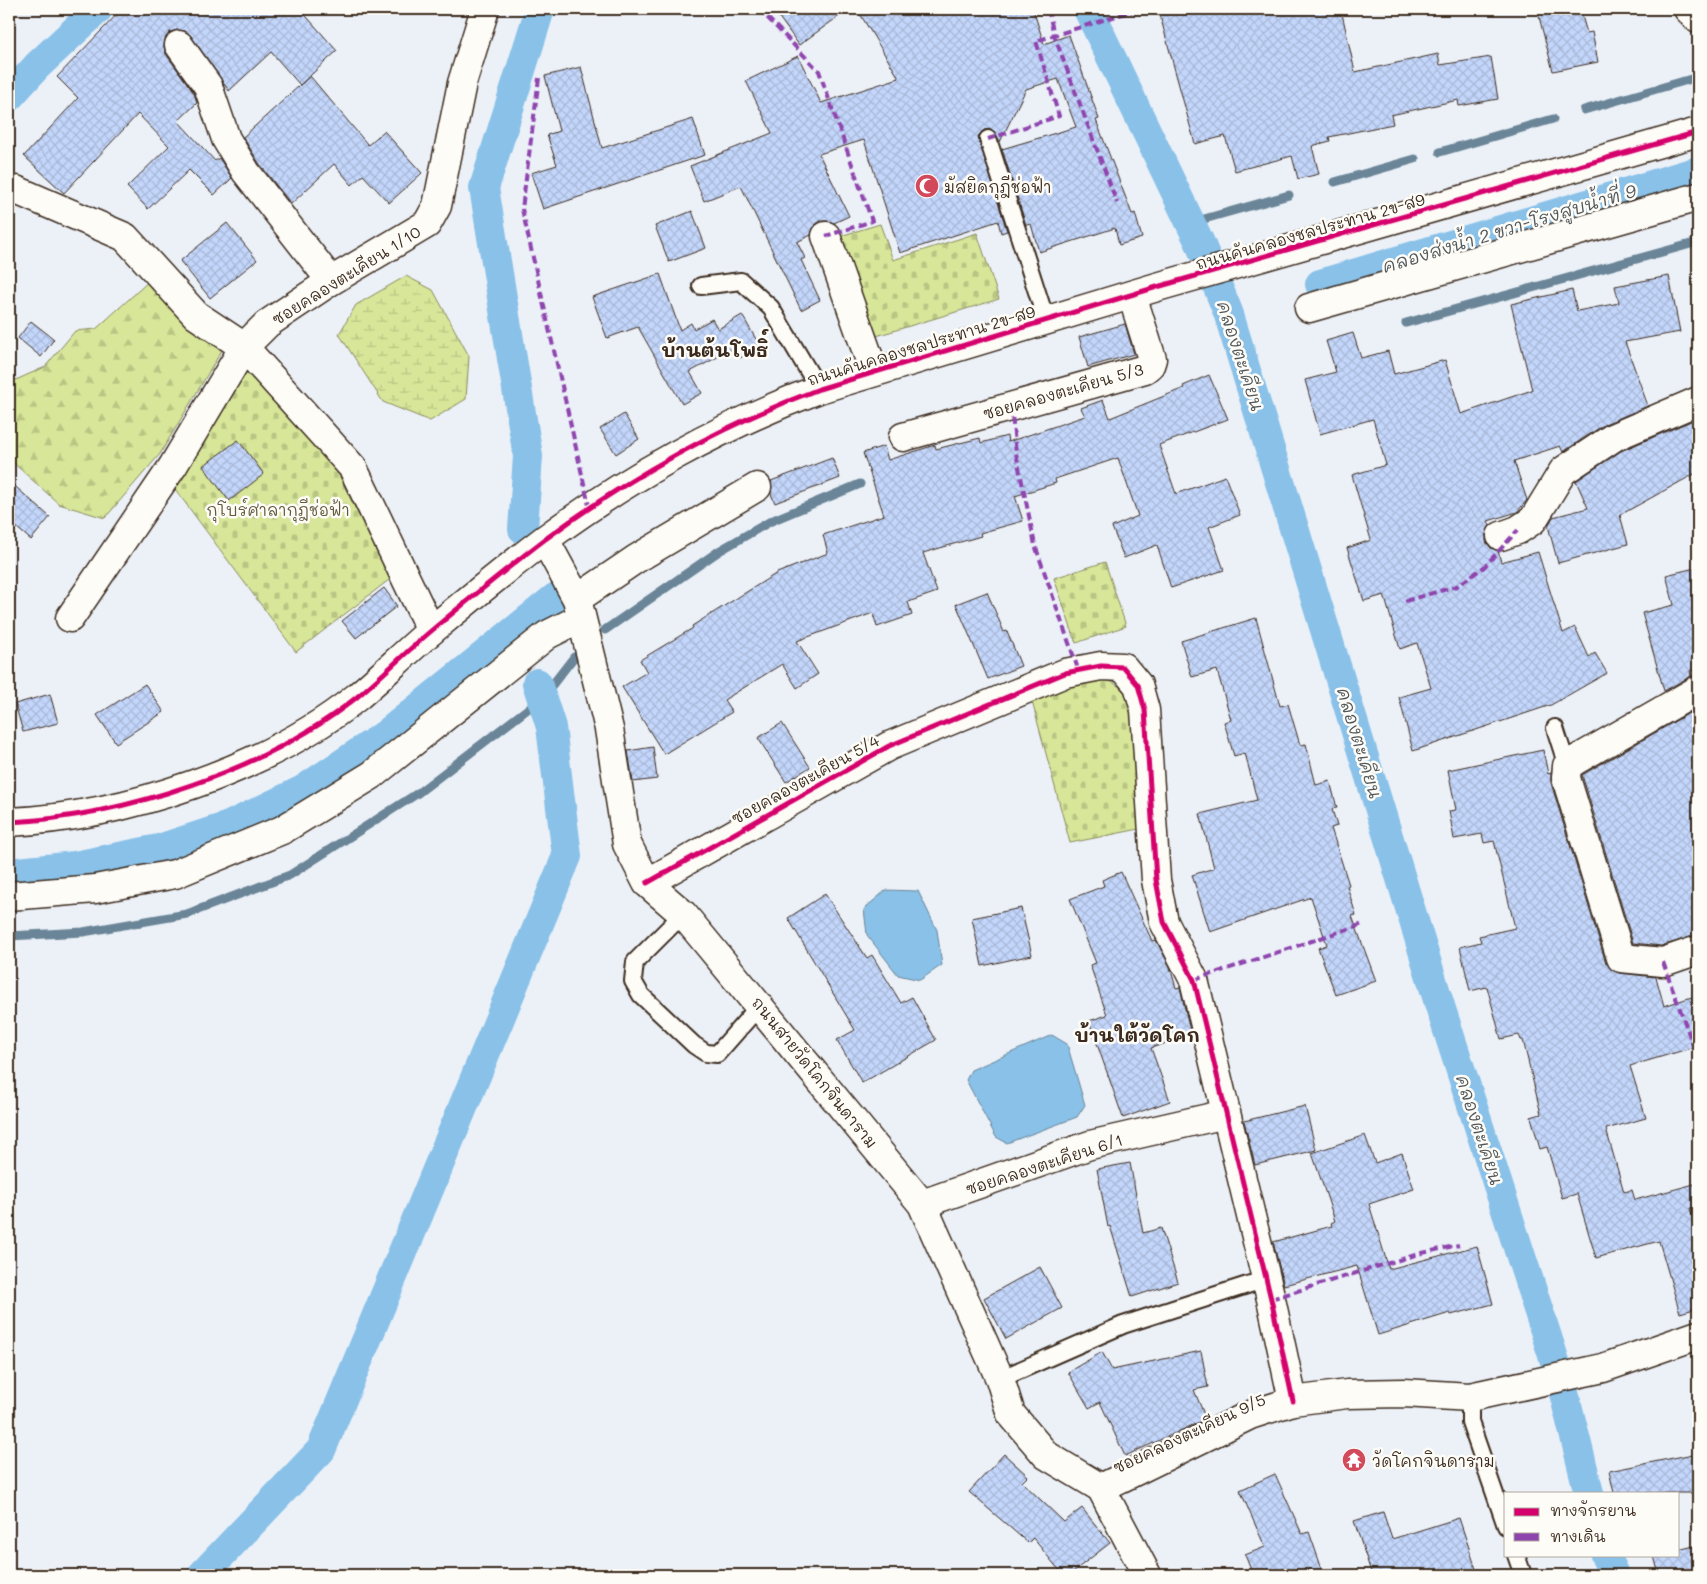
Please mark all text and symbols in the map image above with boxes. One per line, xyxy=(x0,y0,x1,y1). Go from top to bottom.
mosque icon: มัสยิดกุฎีช่อฟ้า xyxy=(914,173,940,199)
water label: คลองส่งน้ำ 2 ขวา-โรงสูบน้ำที่ 9 xyxy=(1378,174,1640,280)
place label: มัสยิดกุฎีช่อฟ้า xyxy=(944,175,1052,200)
street label: ถนนคันคลองชลประทาน 2ข-ส9 xyxy=(1193,188,1427,274)
street label: ซอยคลองตะเคียน 1/10 xyxy=(268,220,424,329)
water label: คลองตะเคียน xyxy=(1212,297,1271,414)
street label: ถนนคันคลองชลประทาน 2ข-ส9 xyxy=(804,300,1038,390)
district label: บ้านต้นโพธิ์ xyxy=(661,328,769,362)
street label: ซอยคลองตะเคียน 5/3 xyxy=(980,358,1146,424)
park label: กุโบร์ศาลากุฎีช่อฟ้า xyxy=(206,498,350,523)
water label: คลองตะเคียน xyxy=(1332,684,1389,802)
street label: ซอยคลองตะเคียน 5/4 xyxy=(727,729,883,828)
street label: ถนนสายวัดโคกจินดาราม xyxy=(747,992,883,1152)
district label: บ้านใต้วัดโคก xyxy=(1074,1021,1200,1047)
water label: คลองตะเคียน xyxy=(1451,1071,1510,1188)
street label: ซอยคลองตะเคียน 6/1 xyxy=(963,1128,1125,1199)
street label: ซอยคลองตะเคียน 9/5 xyxy=(1109,1388,1269,1478)
temple icon: วัดโคกจินดาราม xyxy=(1341,1447,1367,1473)
place label: วัดโคกจินดาราม xyxy=(1372,1449,1495,1471)
legend xyxy=(1504,1492,1680,1556)
text: ทางจักรยาน xyxy=(1550,1499,1636,1520)
text: ทางเดิน xyxy=(1550,1526,1606,1546)

